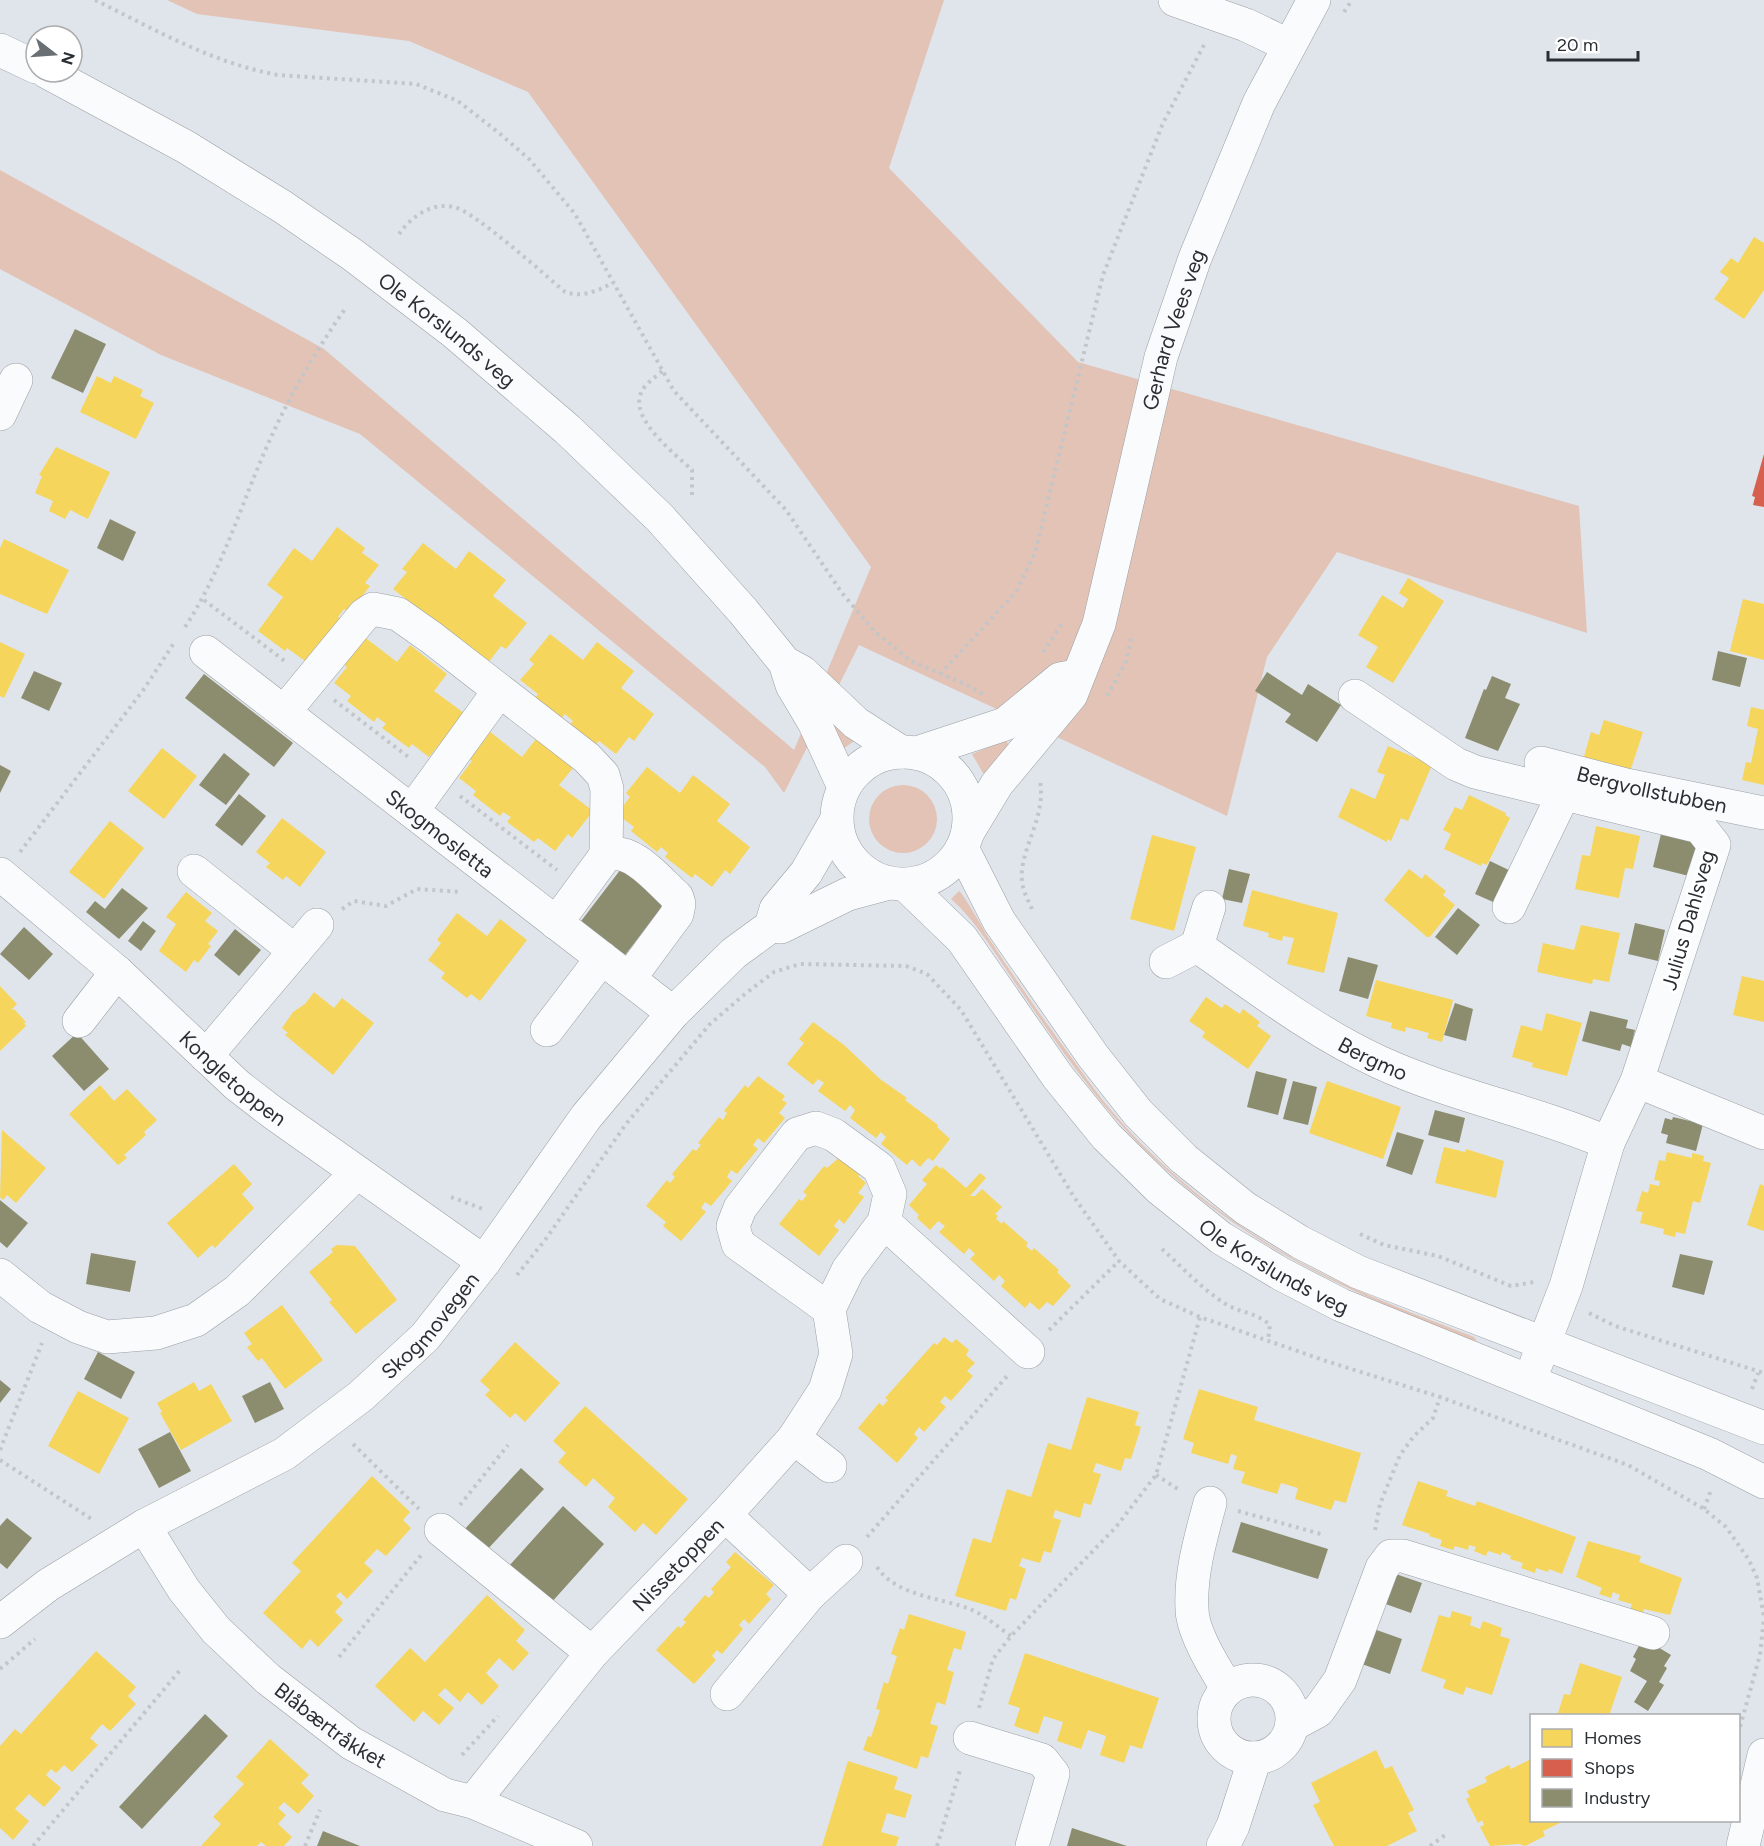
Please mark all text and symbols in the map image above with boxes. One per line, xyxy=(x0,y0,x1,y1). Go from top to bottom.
north arrow xyxy=(24,24,84,84)
scale bar xyxy=(1548,24,1638,62)
text: 20 m xyxy=(1557,34,1598,56)
text: N xyxy=(57,50,79,67)
street label: Gerhard Vees veg xyxy=(1137,245,1210,413)
street label: Ole Korslunds veg xyxy=(374,267,521,392)
street label: Bergvollstubben xyxy=(1574,760,1729,818)
street label: Skogmosletta xyxy=(381,783,499,883)
street label: Julius Dahlsveg xyxy=(1656,847,1720,993)
street label: Kongletoppen xyxy=(175,1025,291,1131)
street label: Bergmo xyxy=(1334,1031,1411,1085)
street label: Ole Korslunds veg xyxy=(1194,1213,1352,1319)
street label: Skogmovegen xyxy=(376,1267,484,1384)
street label: Nissetoppen xyxy=(627,1512,728,1616)
street label: Blåbærtråkket xyxy=(270,1677,391,1773)
legend xyxy=(1530,1714,1740,1822)
text: Homes xyxy=(1584,1727,1642,1749)
text: Shops xyxy=(1584,1757,1635,1779)
text: Industry xyxy=(1584,1787,1651,1809)

